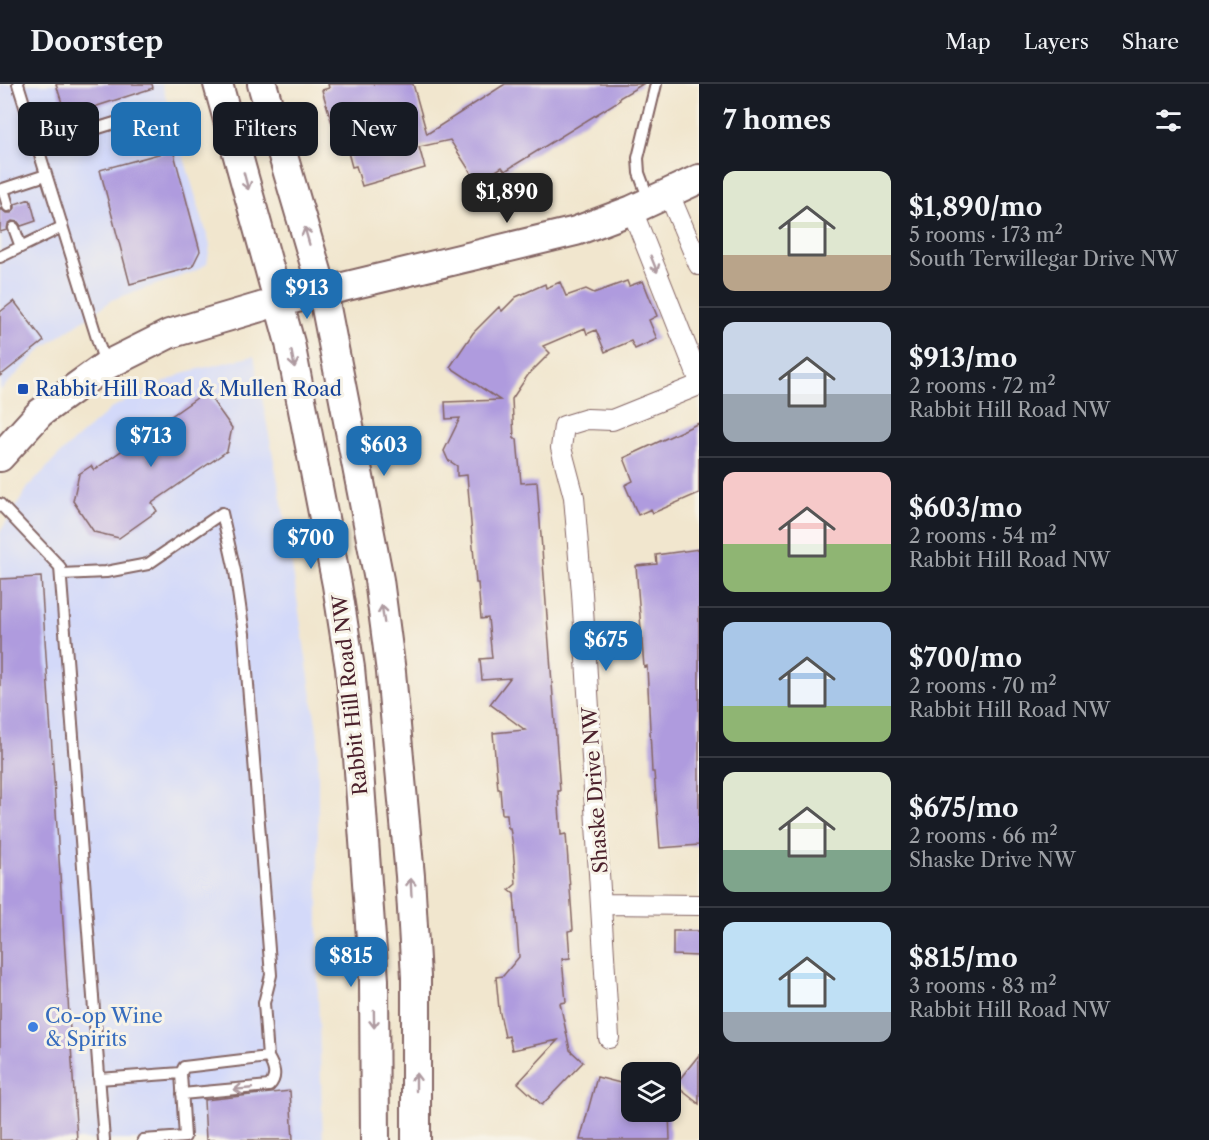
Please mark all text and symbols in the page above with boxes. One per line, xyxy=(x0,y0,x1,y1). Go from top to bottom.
text: Doorstep xyxy=(30,24,163,58)
text: Map xyxy=(946,29,991,54)
text: Layers xyxy=(1024,29,1089,54)
text: Share xyxy=(1122,29,1179,54)
chip: Buy xyxy=(18,102,99,156)
chip: Rent xyxy=(111,102,201,156)
chip: Filters xyxy=(213,102,318,156)
chip: New xyxy=(330,102,418,156)
text: 7 homes xyxy=(723,104,831,136)
icon: filters xyxy=(1152,104,1185,137)
one-way arrow xyxy=(241,171,252,190)
pin: $1,890 xyxy=(458,173,556,224)
text: $1,890 xyxy=(476,180,538,204)
text: $1,890/mo xyxy=(909,191,1042,223)
icon: home xyxy=(771,195,843,267)
text: 5 rooms · 173 m² xyxy=(909,223,1063,247)
one-way arrow xyxy=(300,226,312,245)
text: South Terwillegar Drive NW xyxy=(909,247,1178,271)
one-way arrow xyxy=(649,255,660,273)
pin: $913 xyxy=(271,269,343,320)
text: $913 xyxy=(285,276,329,300)
text: $913/mo xyxy=(909,342,1017,374)
icon: home xyxy=(771,346,843,418)
one-way arrow xyxy=(288,349,299,368)
text: 2 rooms · 72 m² xyxy=(909,374,1056,398)
place label: Rabbit Hill Road & Mullen Road xyxy=(35,377,342,401)
marker: Rabbit Hill Road & Mullen Road xyxy=(16,382,30,396)
text: Rabbit Hill Road NW xyxy=(909,398,1110,422)
pin: $713 xyxy=(115,417,187,468)
text: $713 xyxy=(130,424,172,448)
pin: $603 xyxy=(348,426,420,477)
text: $603 xyxy=(360,433,408,457)
text: $603/mo xyxy=(909,492,1022,524)
icon: home xyxy=(771,496,843,568)
pin: $700 xyxy=(275,519,347,570)
text: 2 rooms · 54 m² xyxy=(909,524,1057,548)
text: $700 xyxy=(287,526,335,550)
text: Rabbit Hill Road NW xyxy=(909,548,1110,572)
street label: Rabbit Hill Road NW xyxy=(327,592,372,796)
one-way arrow xyxy=(378,604,389,624)
pin: $675 xyxy=(570,621,642,672)
text: $675 xyxy=(584,628,628,652)
text: $700/mo xyxy=(909,642,1022,674)
icon: home xyxy=(771,646,843,718)
text: 2 rooms · 70 m² xyxy=(909,674,1057,698)
text: Rabbit Hill Road NW xyxy=(909,698,1110,722)
street label: Shaske Drive NW xyxy=(577,705,613,874)
text: $675/mo xyxy=(909,792,1019,824)
icon: home xyxy=(771,796,843,868)
text: 2 rooms · 66 m² xyxy=(909,824,1058,848)
text: Shaske Drive NW xyxy=(909,848,1076,872)
one-way arrow xyxy=(405,877,416,897)
pin: $815 xyxy=(315,937,387,988)
text: $815/mo xyxy=(909,942,1018,974)
text: $815 xyxy=(329,944,373,968)
icon: home xyxy=(771,946,843,1018)
text: 3 rooms · 83 m² xyxy=(909,974,1057,998)
text: Rabbit Hill Road NW xyxy=(909,998,1110,1022)
place label: Co-op Wine & Spirits xyxy=(45,1004,163,1051)
one-way arrow xyxy=(368,1008,380,1028)
marker: Co-op Wine & Spirits xyxy=(26,1020,40,1034)
map controls xyxy=(621,1062,681,1122)
button: layers xyxy=(621,1062,681,1122)
one-way arrow xyxy=(410,1072,422,1092)
one-way arrow xyxy=(234,1084,254,1095)

